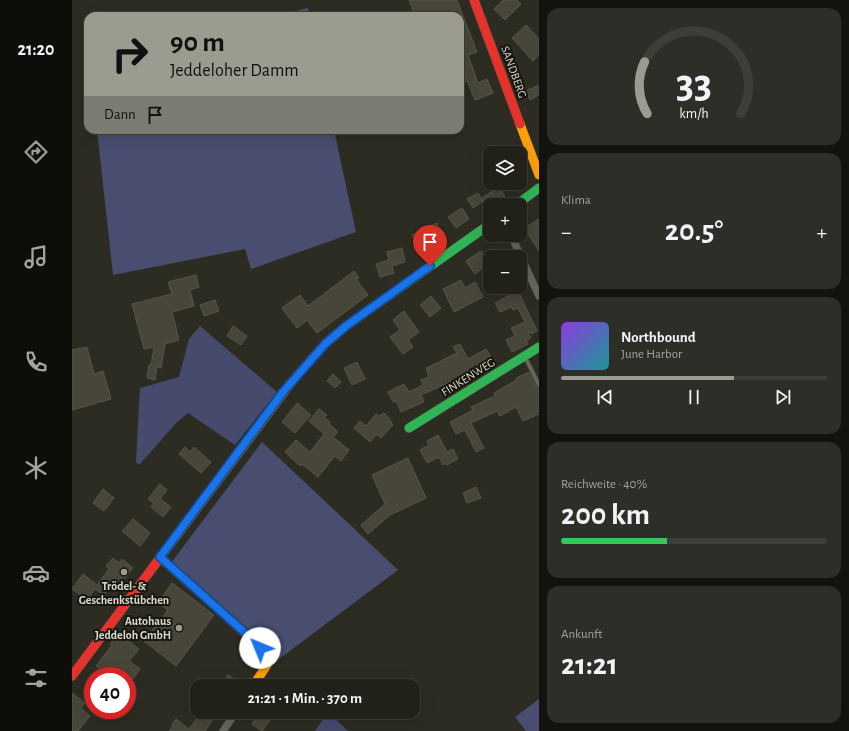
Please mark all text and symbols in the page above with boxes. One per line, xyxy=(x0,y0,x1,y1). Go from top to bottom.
icon: right xyxy=(104,28,156,80)
text: 90 m xyxy=(170,29,225,57)
text: 21:20 xyxy=(18,41,54,59)
street label: SANDBERG xyxy=(499,44,529,100)
text: Jeddeloher Damm xyxy=(170,62,299,80)
text: 33 xyxy=(676,64,712,105)
icon: arrive xyxy=(144,104,166,126)
text: Dann xyxy=(104,107,136,122)
text: km/h xyxy=(679,107,709,121)
icon: directions xyxy=(22,138,50,166)
map controls xyxy=(483,146,527,294)
button: layers xyxy=(483,146,527,190)
text: Klima xyxy=(561,194,591,207)
button: + xyxy=(483,198,527,242)
text: 20.5° xyxy=(665,216,723,246)
text: − xyxy=(561,221,572,243)
text: + xyxy=(816,221,827,243)
pin xyxy=(413,225,447,266)
icon: arrive xyxy=(419,231,441,253)
icon: music xyxy=(22,243,50,271)
button: − xyxy=(483,250,527,294)
text: Northbound xyxy=(621,330,696,345)
icon: phone xyxy=(22,348,50,376)
text: June Harbor xyxy=(621,348,682,361)
street label: FINKENWEG xyxy=(439,356,497,398)
icon: previous xyxy=(594,386,616,408)
icon: pause xyxy=(683,386,705,408)
icon: next xyxy=(772,386,794,408)
icon: climate xyxy=(22,454,50,482)
text: Reichweite · 40% xyxy=(561,478,647,491)
text: 200 km xyxy=(561,500,650,530)
icon: car xyxy=(22,559,50,587)
marker: Trödel- & Geschenkstübchen xyxy=(119,567,129,577)
place label: Trödel- & Geschenkstübchen xyxy=(79,580,169,606)
place label: Autohaus Jeddeloh GmbH xyxy=(95,615,171,641)
marker: Autohaus Jeddeloh GmbH xyxy=(174,623,184,633)
position arrow xyxy=(239,627,281,669)
text: Ankunft xyxy=(561,628,602,641)
text: 21:21 xyxy=(561,650,618,680)
icon: filters xyxy=(22,664,50,692)
speed limit sign: 40 xyxy=(84,667,136,719)
text: 21:21 · 1 Min. · 370 m xyxy=(248,691,362,706)

